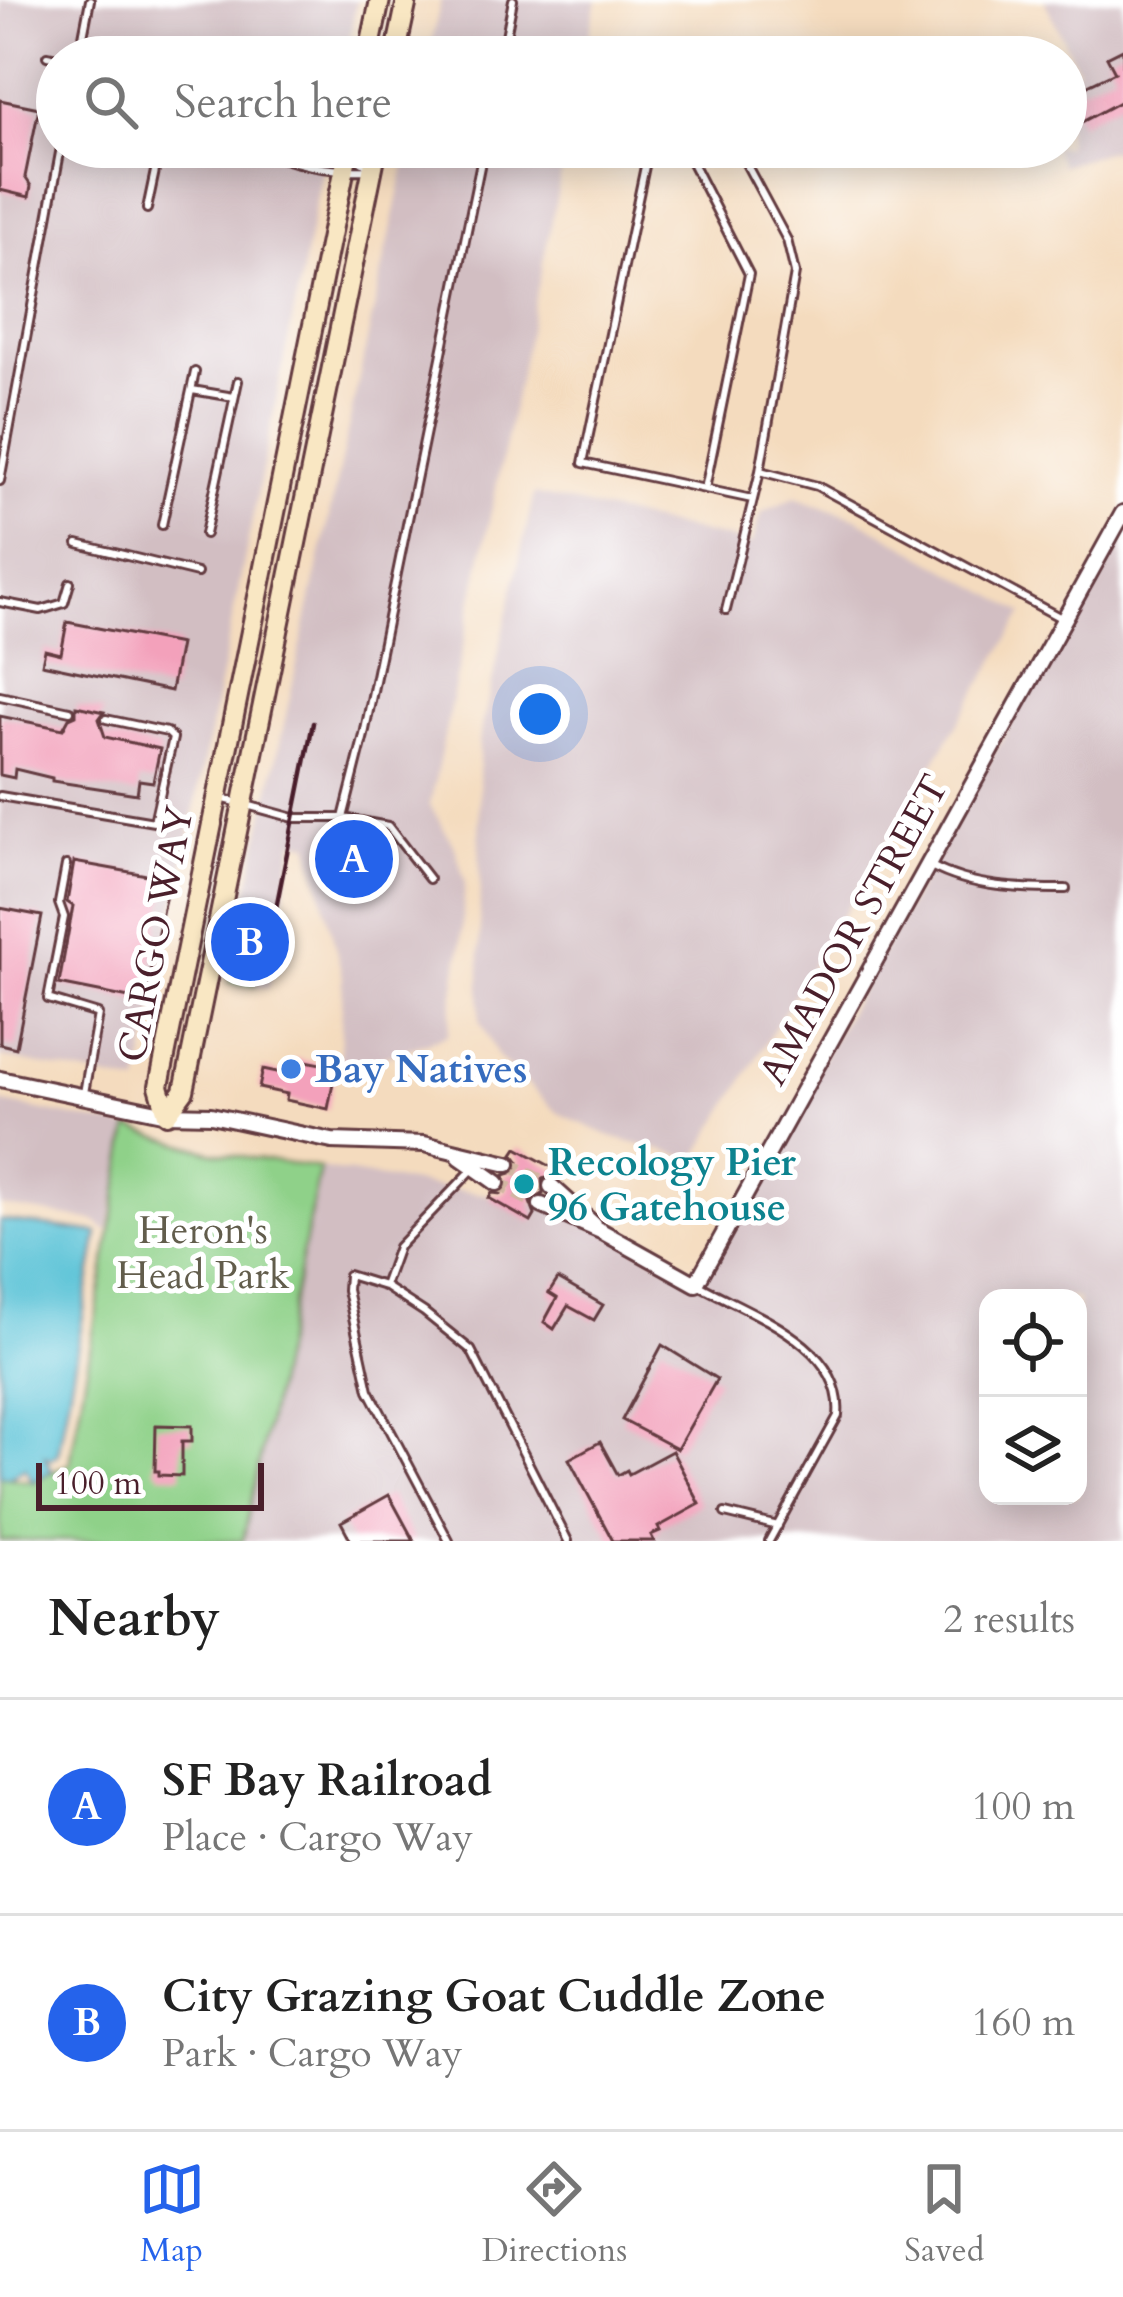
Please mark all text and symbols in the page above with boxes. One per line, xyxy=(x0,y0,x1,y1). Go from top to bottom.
search box xyxy=(36,36,1087,168)
icon: search xyxy=(78,69,144,135)
text: Search here xyxy=(174,72,392,133)
your location xyxy=(510,684,570,744)
street label: AMADOR STREET xyxy=(747,765,961,1095)
street label: CARGO WAY xyxy=(105,802,207,1066)
pin: A xyxy=(315,814,393,904)
pin: B xyxy=(211,897,289,987)
place label: Bay Natives xyxy=(315,1043,527,1096)
marker: Bay Natives xyxy=(278,1056,304,1082)
place label: Recology Pier 96 Gatehouse xyxy=(548,1136,796,1234)
marker: Recology Pier 96 Gatehouse xyxy=(511,1171,537,1197)
park label: Heron's Head Park xyxy=(116,1204,290,1302)
map controls xyxy=(979,1289,1087,1505)
button: locate xyxy=(979,1289,1087,1397)
button: layers xyxy=(979,1397,1087,1505)
scale bar xyxy=(36,1457,264,1510)
text: 100 m xyxy=(54,1461,141,1506)
text: Nearby xyxy=(48,1584,220,1654)
text: 2 results xyxy=(943,1593,1075,1646)
text: SF Bay Railroad xyxy=(162,1750,492,1811)
text: A xyxy=(72,1780,102,1833)
text: 100 m xyxy=(972,1780,1075,1833)
text: Place · Cargo Way xyxy=(162,1811,473,1864)
text: City Grazing Goat Cuddle Zone xyxy=(162,1966,826,2027)
text: B xyxy=(73,1996,101,2049)
text: 160 m xyxy=(972,1996,1075,2049)
text: Park · Cargo Way xyxy=(162,2027,463,2080)
tab: Map xyxy=(139,2156,205,2273)
tab: Directions xyxy=(482,2156,627,2273)
tab: Saved xyxy=(904,2156,984,2273)

